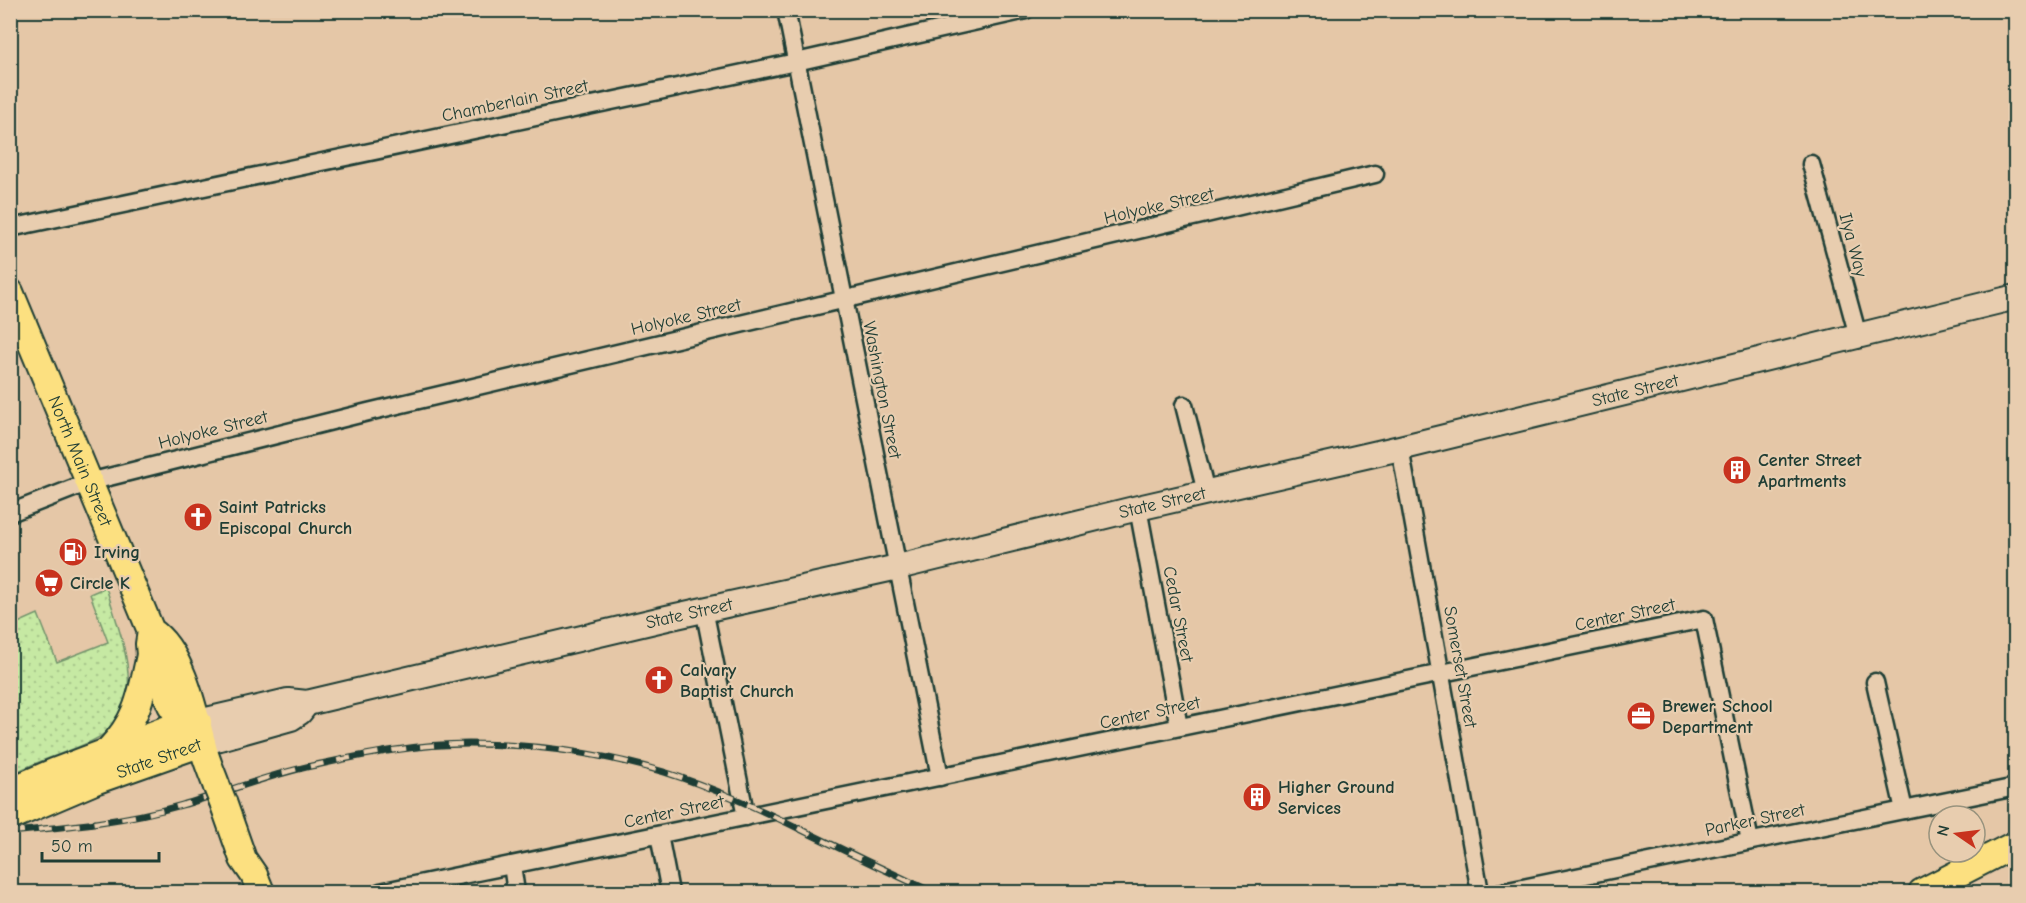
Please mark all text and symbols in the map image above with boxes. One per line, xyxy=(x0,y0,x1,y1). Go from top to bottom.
street label: Chamberlain Street xyxy=(440,75,591,127)
street label: Holyoke Street xyxy=(1102,183,1217,229)
street label: Ilya Way xyxy=(1834,211,1872,280)
street label: Holyoke Street xyxy=(629,294,744,340)
street label: Washington Street xyxy=(858,319,906,461)
street label: State Street xyxy=(1590,369,1682,411)
street label: North Main Street xyxy=(44,393,117,530)
street label: Holyoke Street xyxy=(156,406,271,454)
place label: Center Street Apartments xyxy=(1758,450,1863,492)
building icon: Center Street Apartments xyxy=(1721,454,1753,486)
street label: State Street xyxy=(1117,482,1209,523)
place label: Saint Patricks Episcopal Church xyxy=(219,497,352,539)
church icon: Saint Patricks Episcopal Church xyxy=(182,501,214,533)
fuel station icon: Irving xyxy=(57,536,89,568)
place label: Irving xyxy=(94,542,140,563)
street label: Cedar Street xyxy=(1158,564,1198,665)
supermarket icon: Circle K xyxy=(33,567,65,599)
place label: Circle K xyxy=(70,573,130,594)
street label: State Street xyxy=(643,593,735,633)
street label: Center Street xyxy=(1573,594,1678,636)
street label: Somerset Street xyxy=(1439,605,1481,730)
place label: Calvary Baptist Church xyxy=(680,660,794,702)
church icon: Calvary Baptist Church xyxy=(643,664,675,696)
street label: Center Street xyxy=(1098,692,1203,734)
place label: Brewer School Department xyxy=(1662,696,1773,738)
office icon: Brewer School Department xyxy=(1625,700,1657,732)
street label: State Street xyxy=(113,733,205,783)
place label: Higher Ground Services xyxy=(1278,777,1395,819)
building icon: Higher Ground Services xyxy=(1241,781,1273,813)
street label: Center Street xyxy=(622,791,727,833)
street label: Parker Street xyxy=(1703,799,1808,841)
north arrow xyxy=(1927,804,1987,864)
text: N xyxy=(1933,823,1953,838)
scale bar xyxy=(42,825,159,863)
text: 50 m xyxy=(51,836,93,857)

